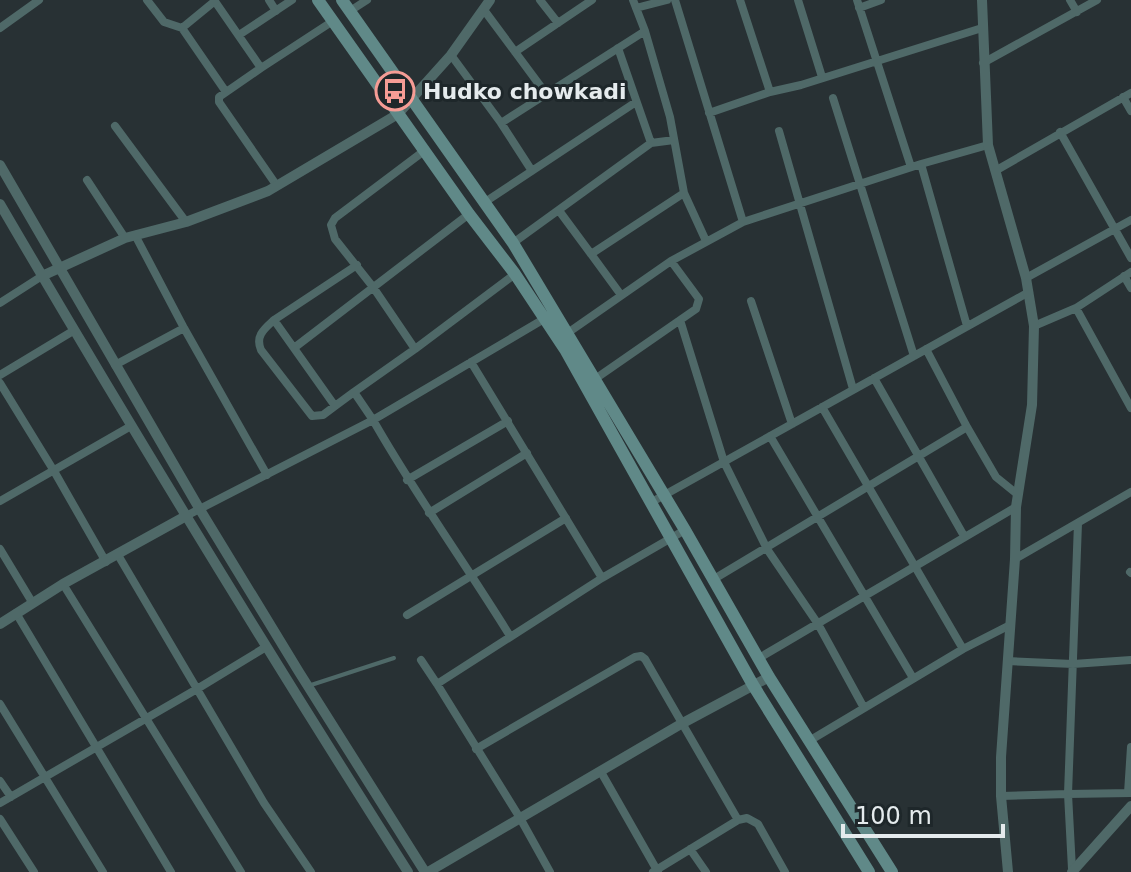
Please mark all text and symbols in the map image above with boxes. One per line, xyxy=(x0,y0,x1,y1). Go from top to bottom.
bus stop icon: Hudko chowkadi xyxy=(374,70,416,112)
place label: Hudko chowkadi xyxy=(423,79,627,104)
scale bar xyxy=(843,788,1003,838)
text: 100 m xyxy=(855,802,932,830)

